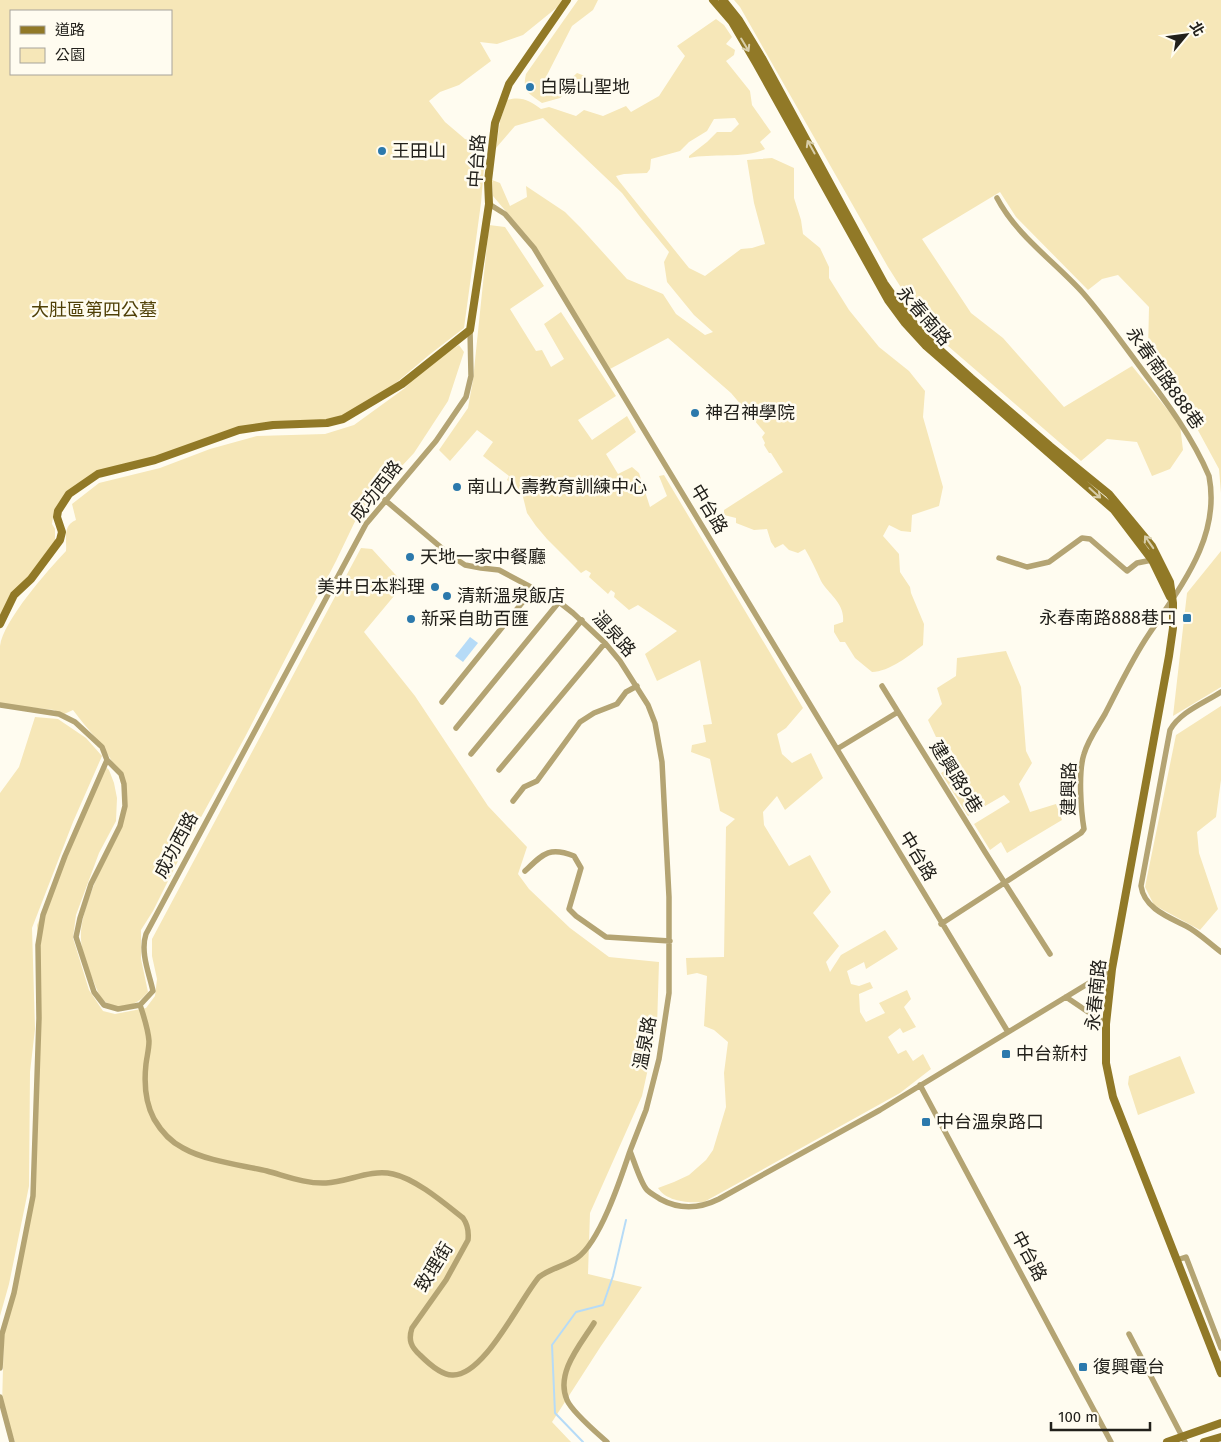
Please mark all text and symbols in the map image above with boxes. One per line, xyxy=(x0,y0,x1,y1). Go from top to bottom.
legend xyxy=(10,10,172,75)
north arrow xyxy=(1161,10,1211,60)
text: 北 xyxy=(1186,19,1208,39)
text: 道路 xyxy=(55,21,85,39)
one-way arrow xyxy=(741,38,751,52)
text: 公園 xyxy=(55,46,85,64)
place label: 白陽山聖地 xyxy=(540,76,630,98)
marker: 白陽山聖地 xyxy=(524,81,536,93)
street label: 中台路 xyxy=(464,133,490,189)
place label: 王田山 xyxy=(392,140,446,162)
one-way arrow xyxy=(806,140,816,155)
marker: 王田山 xyxy=(376,145,388,157)
street label: 永春南路 xyxy=(892,282,956,350)
park label: 大肚區第四公墓 xyxy=(31,299,157,321)
street label: 永春南路888巷 xyxy=(1122,323,1208,433)
place label: 神召神學院 xyxy=(705,402,795,424)
marker: 神召神學院 xyxy=(689,407,701,419)
street label: 成功西路 xyxy=(345,456,407,526)
place label: 南山人壽教育訓練中心 xyxy=(467,476,647,498)
street label: 中台路 xyxy=(686,480,732,538)
marker: 南山人壽教育訓練中心 xyxy=(451,481,463,493)
one-way arrow xyxy=(1088,487,1101,499)
one-way arrow xyxy=(1144,535,1154,549)
place label: 天地一家中餐廳 xyxy=(420,546,546,568)
marker: 天地一家中餐廳 xyxy=(404,551,416,563)
place label: 美井日本料理 xyxy=(317,576,425,598)
marker: 美井日本料理 xyxy=(429,581,441,593)
place label: 清新溫泉飯店 xyxy=(457,585,565,607)
marker: 清新溫泉飯店 xyxy=(441,590,453,602)
street label: 溫泉路 xyxy=(588,607,640,661)
place label: 永春南路888巷口 xyxy=(1039,607,1177,629)
place label: 新采自助百匯 xyxy=(421,608,529,630)
marker: 永春南路888巷口 xyxy=(1181,612,1193,624)
marker: 新采自助百匯 xyxy=(405,613,417,625)
street label: 建興路9巷 xyxy=(925,737,987,817)
street label: 建興路 xyxy=(1058,762,1080,816)
street label: 成功西路 xyxy=(149,808,203,882)
street label: 中台路 xyxy=(895,827,941,885)
street label: 永春南路 xyxy=(1081,958,1111,1032)
street label: 溫泉路 xyxy=(629,1014,661,1072)
place label: 中台新村 xyxy=(1016,1043,1088,1065)
marker: 中台新村 xyxy=(1000,1048,1012,1060)
place label: 中台溫泉路口 xyxy=(936,1111,1044,1133)
marker: 中台溫泉路口 xyxy=(920,1116,932,1128)
street label: 中台路 xyxy=(1007,1227,1051,1285)
street label: 致理街 xyxy=(410,1238,458,1296)
place label: 復興電台 xyxy=(1093,1356,1165,1378)
marker: 復興電台 xyxy=(1077,1361,1089,1373)
scale bar xyxy=(1051,1400,1150,1432)
text: 100 m xyxy=(1058,1408,1098,1426)

